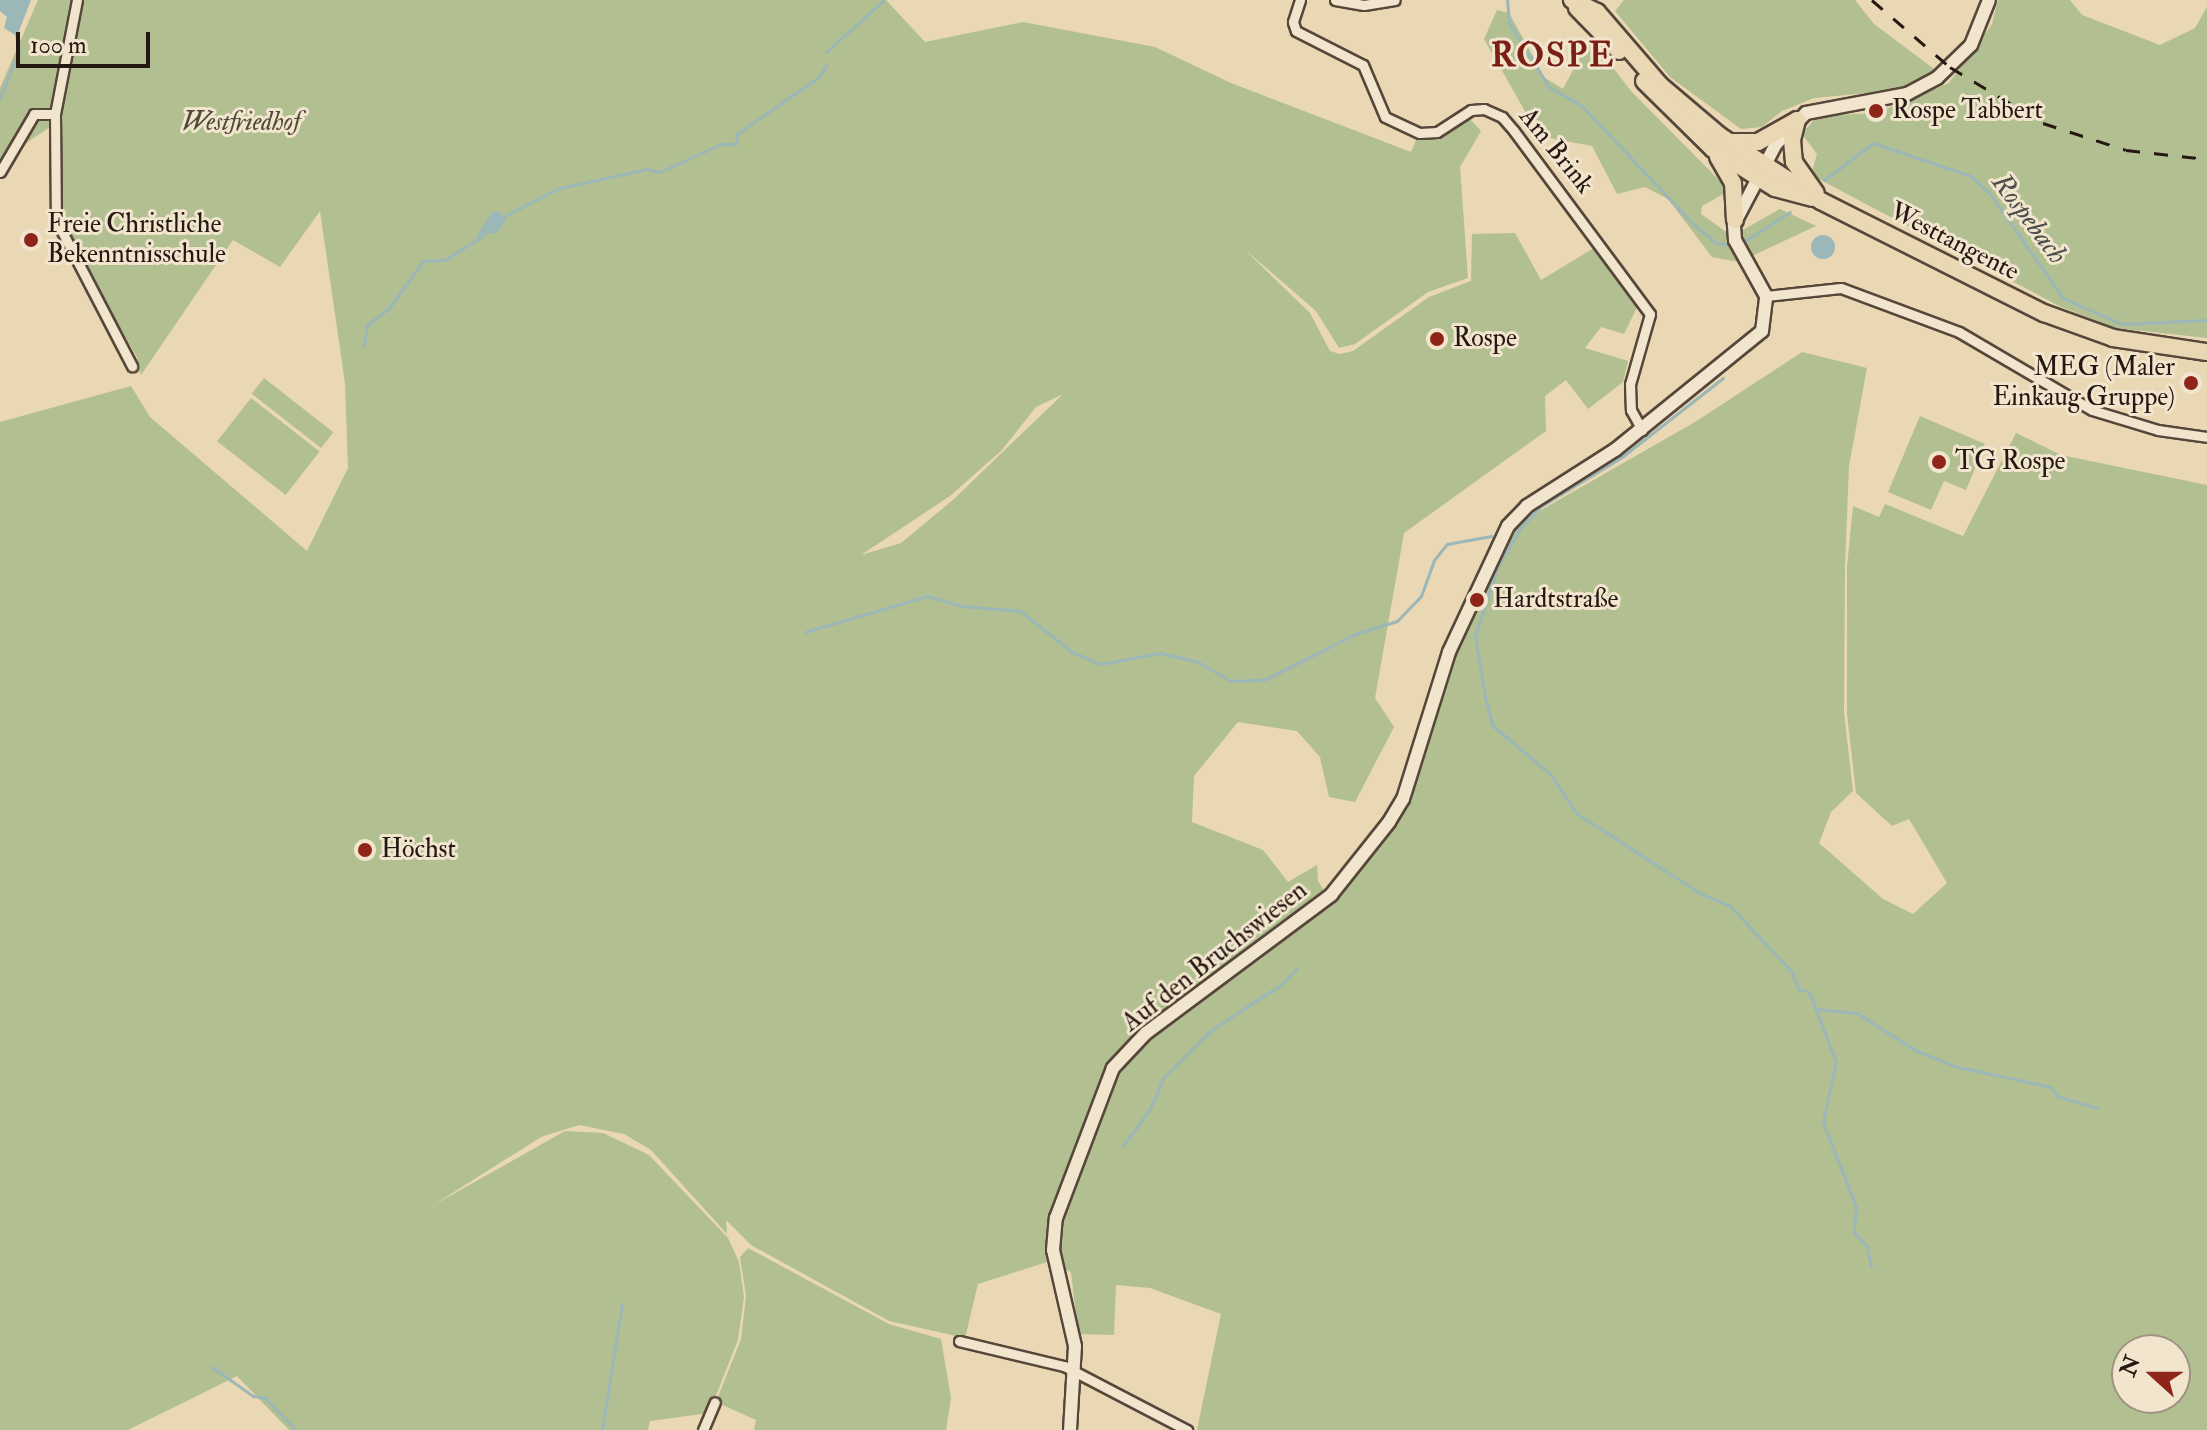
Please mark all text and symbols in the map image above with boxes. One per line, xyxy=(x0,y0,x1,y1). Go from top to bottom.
scale bar xyxy=(20,16,154,66)
text: 100 m xyxy=(30,30,87,61)
district label: ROSPE xyxy=(1491,36,1615,76)
place label: Rospe Tabbert xyxy=(1892,95,2043,127)
street label: Am Brink xyxy=(1512,102,1600,200)
marker: Rospe Tabbert xyxy=(1867,102,1885,120)
park label: Westfriedhof xyxy=(182,107,300,139)
water label: Rospebach xyxy=(1984,167,2074,271)
street label: Westtangente xyxy=(1884,196,2024,288)
place label: Freie Christliche Bekenntnisschule xyxy=(47,209,226,270)
marker: Freie Christliche Bekenntnisschule xyxy=(22,231,40,249)
place label: Rospe xyxy=(1453,323,1517,355)
marker: Rospe xyxy=(1428,330,1446,348)
place label: MEG (Maler Einkaug Gruppe) xyxy=(1992,352,2175,414)
marker: MEG (Maler Einkaug Gruppe) xyxy=(2182,374,2200,392)
place label: TG Rospe xyxy=(1955,446,2065,478)
marker: TG Rospe xyxy=(1930,453,1948,471)
place label: Hardtstraße xyxy=(1493,584,1618,616)
marker: Hardtstraße xyxy=(1468,591,1486,609)
place label: Höchst xyxy=(381,834,456,866)
marker: Höchst xyxy=(356,841,374,859)
street label: Auf den Bruchswiesen xyxy=(1116,875,1314,1039)
north arrow xyxy=(2111,1334,2191,1414)
text: N xyxy=(2114,1352,2147,1380)

